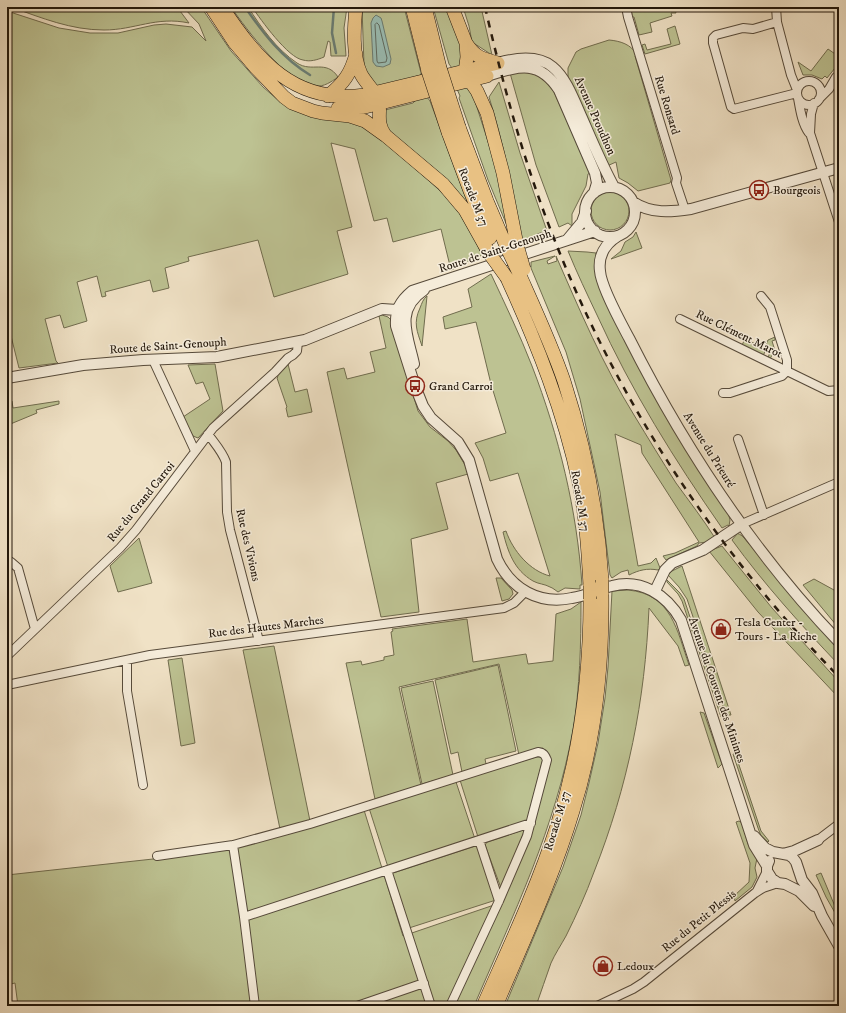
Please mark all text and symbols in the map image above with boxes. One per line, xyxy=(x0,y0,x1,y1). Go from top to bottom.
street label: Avenue Proudhon xyxy=(571,74,619,158)
street label: Rue Ronsard xyxy=(651,74,683,136)
street label: Rocade M 37 xyxy=(454,165,492,229)
bus stop icon: Bourgeois xyxy=(748,179,770,201)
place label: Bourgeois xyxy=(773,183,820,198)
street label: Route de Saint-Genouph xyxy=(437,226,554,276)
street label: Rue Clément Marot xyxy=(693,307,785,362)
street label: Route de Saint-Genouph xyxy=(109,334,228,358)
bus stop icon: Grand Carroi xyxy=(404,375,426,397)
place label: Grand Carroi xyxy=(429,379,493,394)
street label: Avenue du Prieuré xyxy=(680,409,738,491)
street label: Rue du Grand Carroi xyxy=(104,459,178,545)
street label: Rocade M 37 xyxy=(567,469,593,533)
street label: Rue des Vivions xyxy=(232,507,264,583)
street label: Rue des Hautes Marches xyxy=(207,612,325,642)
street label: Avenue du Couvent des Minimes xyxy=(685,615,749,765)
place label: Tesla Center - Tours - La Riche xyxy=(735,615,817,644)
shop icon: Tesla Center - Tours - La Riche xyxy=(710,618,732,640)
street label: Rocade M 37 xyxy=(541,789,573,853)
street label: Rue du Petit Plessis xyxy=(659,886,739,956)
shop icon: Ledoux xyxy=(592,955,614,977)
place label: Ledoux xyxy=(617,959,654,974)

